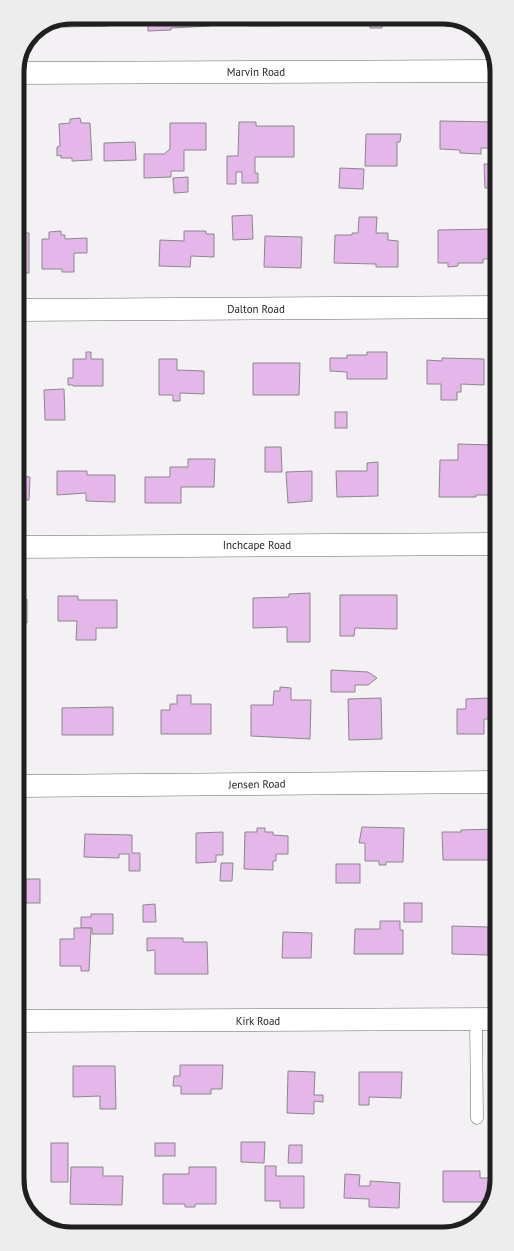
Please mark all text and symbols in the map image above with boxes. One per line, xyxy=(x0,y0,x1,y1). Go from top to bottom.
street label: Marvin Road xyxy=(227,65,285,79)
street label: Dalton Road xyxy=(227,302,285,316)
street label: Inchcape Road xyxy=(223,538,291,552)
street label: Jensen Road xyxy=(227,776,286,792)
street label: Kirk Road xyxy=(236,1014,280,1028)

